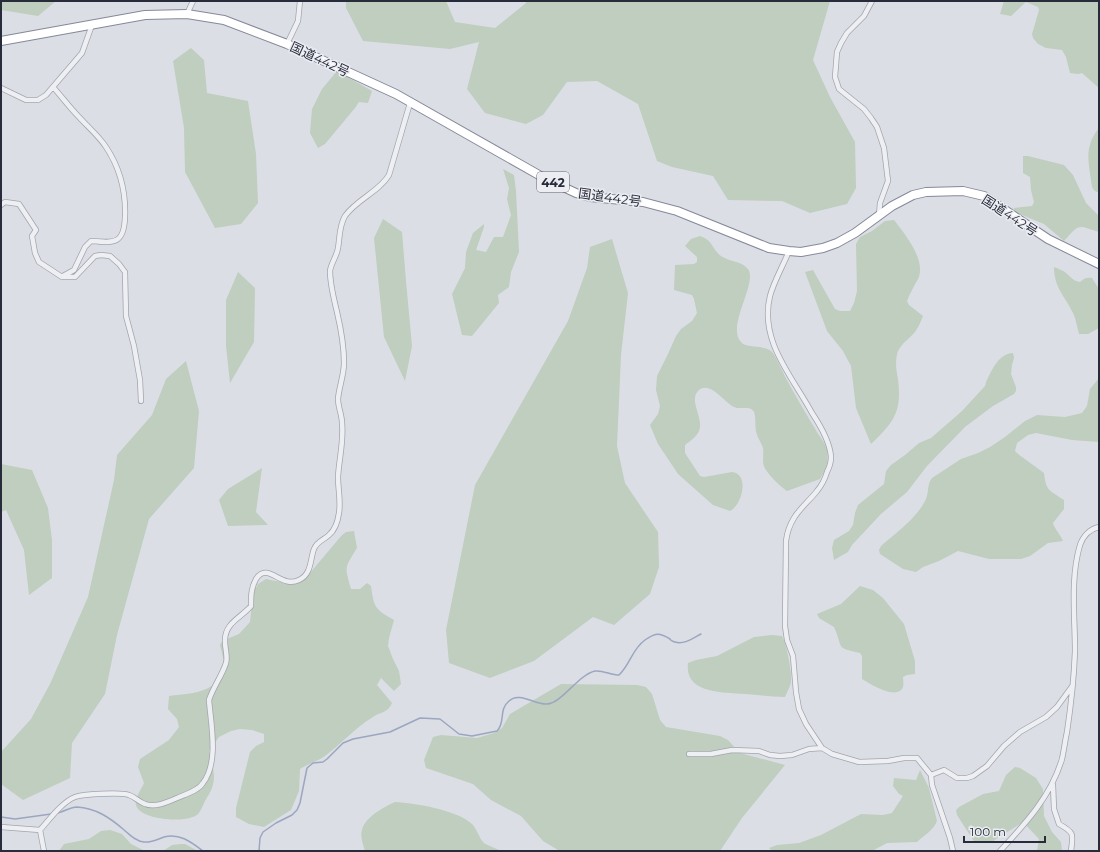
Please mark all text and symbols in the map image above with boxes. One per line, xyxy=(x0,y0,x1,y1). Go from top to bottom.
street label: 国道442号 xyxy=(288,38,352,80)
road number: 442 xyxy=(537,172,569,192)
street label: 国道442号 xyxy=(577,185,643,209)
street label: 国道442号 xyxy=(979,191,1041,239)
scale bar xyxy=(964,818,1045,844)
text: 100 m xyxy=(970,824,1006,839)

